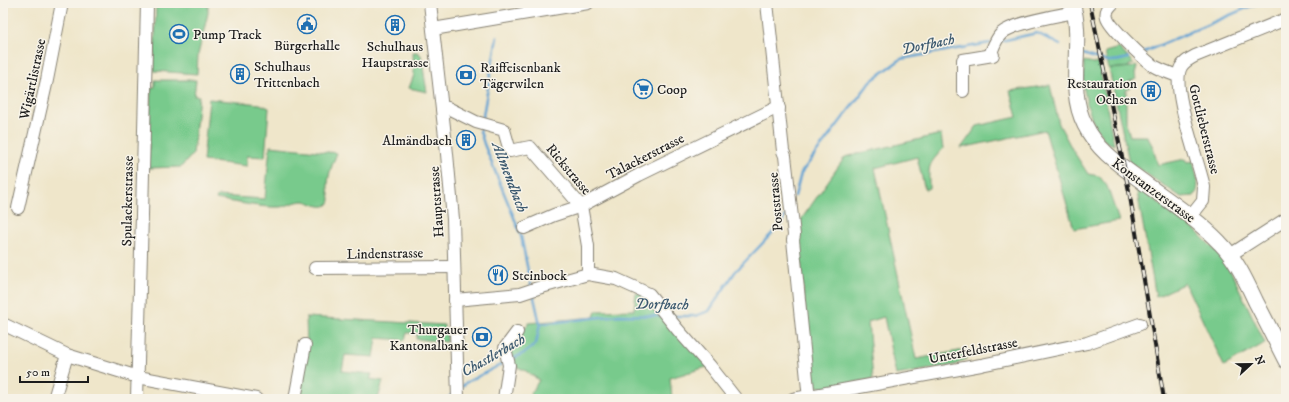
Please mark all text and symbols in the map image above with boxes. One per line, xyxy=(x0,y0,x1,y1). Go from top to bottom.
public building icon: Bürgerhalle xyxy=(296,13,318,35)
building icon: Schulhaus Haupstrasse xyxy=(384,14,406,36)
sports icon: Pump Track xyxy=(168,23,190,45)
place label: Pump Track xyxy=(193,26,262,44)
water label: Dorfbach xyxy=(900,30,957,59)
street label: Wigärtlistrasse xyxy=(15,37,50,122)
place label: Bürgerhalle xyxy=(274,37,340,55)
place label: Schulhaus Haupstrasse xyxy=(362,38,429,72)
place label: Schulhaus Trittenbach xyxy=(254,58,321,92)
place label: Raiffeisenbank Tägerwilen xyxy=(480,59,561,93)
building icon: Schulhaus Trittenbach xyxy=(229,63,251,85)
bank icon: Raiffeisenbank Tägerwilen xyxy=(455,64,477,86)
place label: Restauration Ochsen xyxy=(1067,75,1138,109)
supermarket icon: Coop xyxy=(632,78,654,100)
building icon: Restauration Ochsen xyxy=(1140,80,1162,102)
place label: Coop xyxy=(657,81,687,99)
street label: Gottlieberstrasse xyxy=(1184,82,1224,176)
building icon: Almändbach xyxy=(455,129,477,151)
street label: Talackerstrasse xyxy=(604,130,687,184)
place label: Almändbach xyxy=(382,132,453,150)
water label: Allmendbach xyxy=(487,137,532,215)
street label: Rickstrasse xyxy=(542,140,595,199)
street label: Konstanzerstrasse xyxy=(1108,154,1199,227)
street label: Spulackerstrasse xyxy=(118,155,138,246)
street label: Hauptstrasse xyxy=(426,165,448,238)
street label: Poststrasse xyxy=(764,171,788,232)
street label: Lindenstrasse xyxy=(347,244,424,264)
restaurant icon: Steinbock xyxy=(487,264,509,286)
place label: Steinbock xyxy=(512,267,567,285)
water label: Dorfbach xyxy=(635,295,689,314)
place label: Thurgauer Kantonalbank xyxy=(389,321,469,355)
bank icon: Thurgauer Kantonalbank xyxy=(471,326,493,348)
water label: Chastlerbach xyxy=(458,329,529,381)
street label: Unterfeldstrasse xyxy=(927,334,1019,368)
north arrow xyxy=(1231,344,1271,384)
text: N xyxy=(1251,354,1268,367)
scale bar xyxy=(20,358,88,384)
text: 50 m xyxy=(26,365,50,380)

